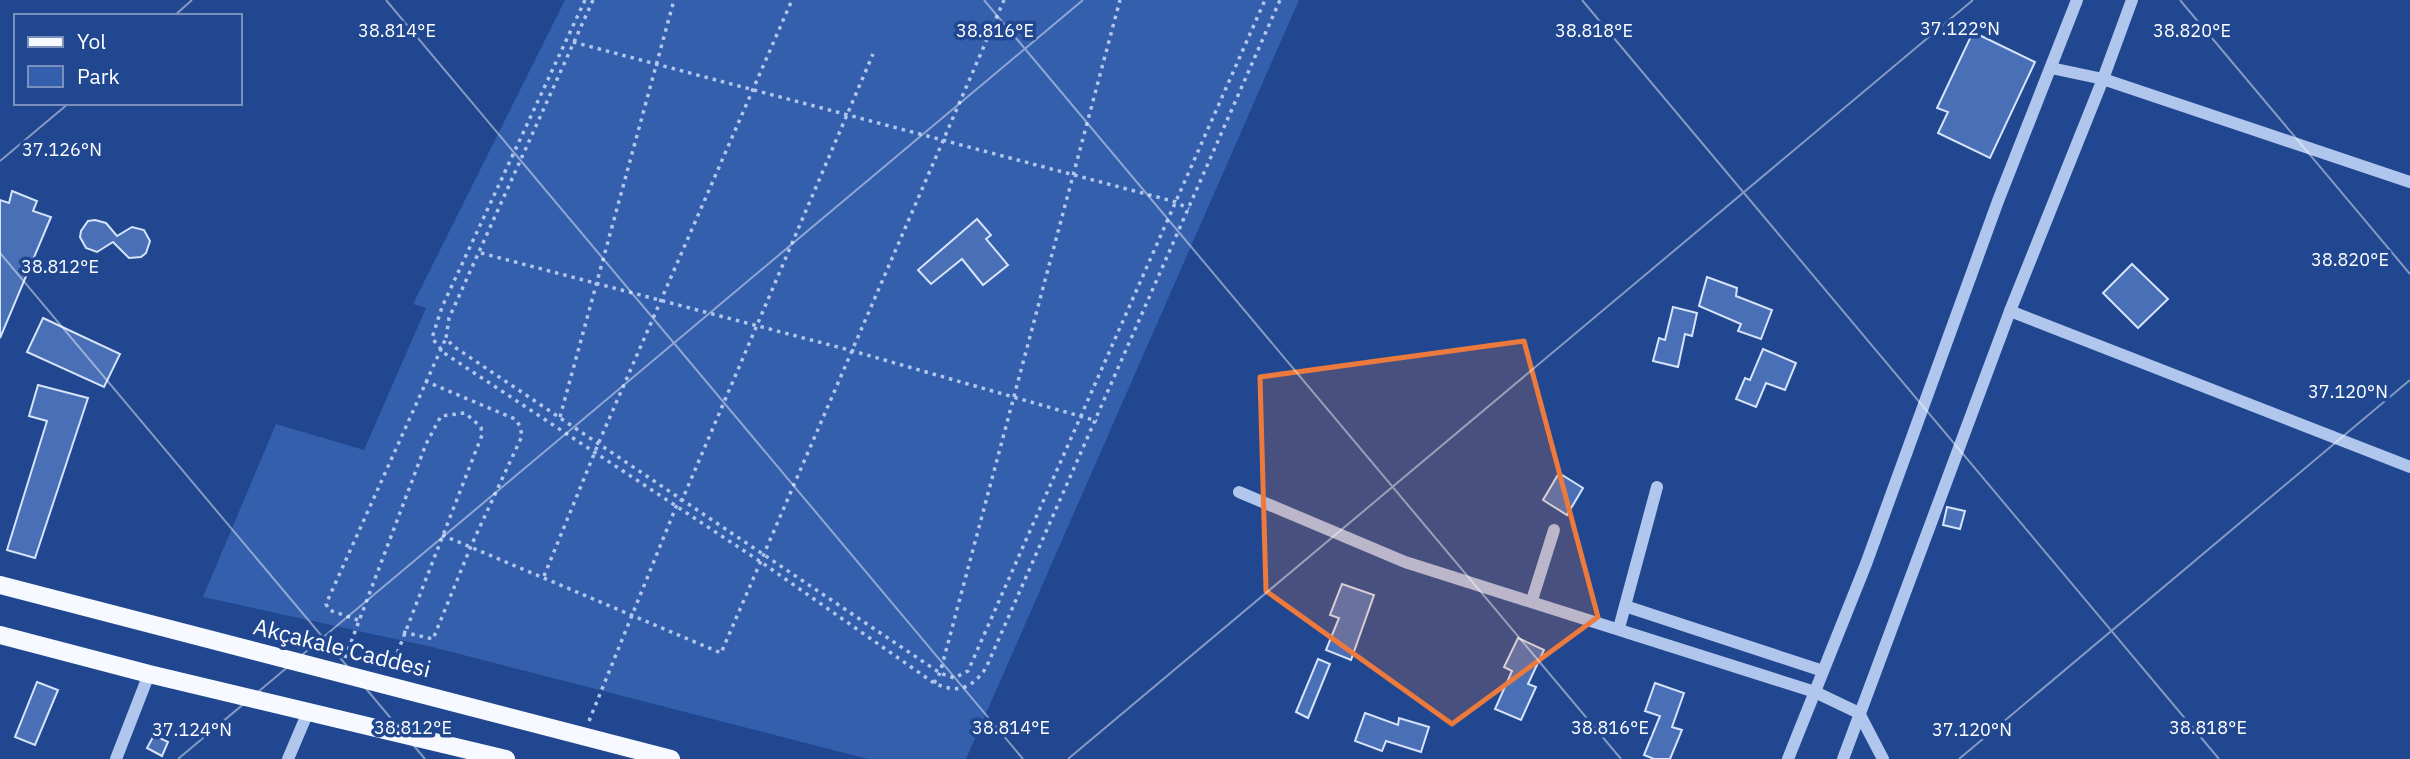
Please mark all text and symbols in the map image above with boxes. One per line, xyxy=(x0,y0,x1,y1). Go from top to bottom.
legend xyxy=(14,14,242,105)
text: 37.122°N xyxy=(1920,17,2000,40)
text: 38.814°E xyxy=(358,19,436,42)
text: 38.816°E xyxy=(956,19,1034,42)
text: 38.818°E xyxy=(1555,19,1633,42)
text: 38.820°E xyxy=(2153,19,2231,42)
text: Yol xyxy=(77,27,106,55)
text: Park xyxy=(77,62,120,90)
text: 37.126°N xyxy=(22,138,102,161)
text: 38.820°E xyxy=(2311,248,2389,271)
text: 38.812°E xyxy=(21,255,99,278)
text: 37.120°N xyxy=(2308,380,2388,403)
street label: Akçakale Caddesi xyxy=(250,610,434,684)
text: 38.812°E xyxy=(374,716,452,739)
text: 38.814°E xyxy=(972,716,1050,739)
text: 38.816°E xyxy=(1571,716,1649,739)
text: 38.818°E xyxy=(2169,716,2247,739)
text: 37.124°N xyxy=(152,718,232,741)
text: 37.120°N xyxy=(1932,718,2012,741)

